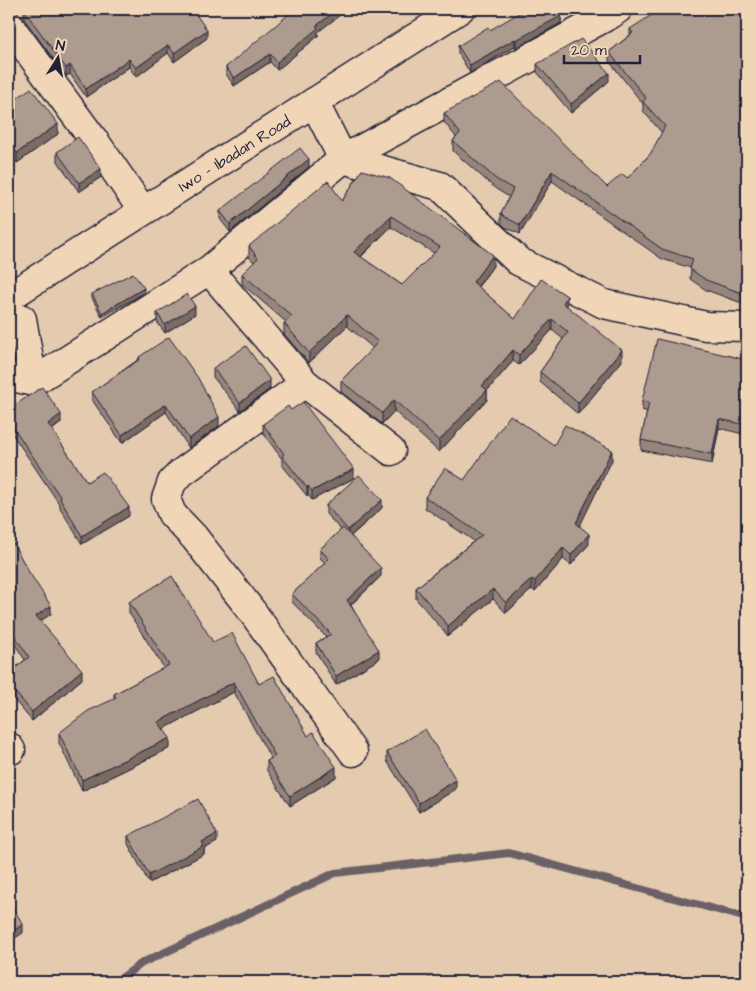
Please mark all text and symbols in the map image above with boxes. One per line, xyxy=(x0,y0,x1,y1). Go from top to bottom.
north arrow xyxy=(32,32,82,82)
scale bar xyxy=(564,32,640,64)
text: N xyxy=(54,36,67,57)
text: 20 m xyxy=(571,40,607,61)
street label: Iwo - Ibadan Road xyxy=(174,110,295,197)

